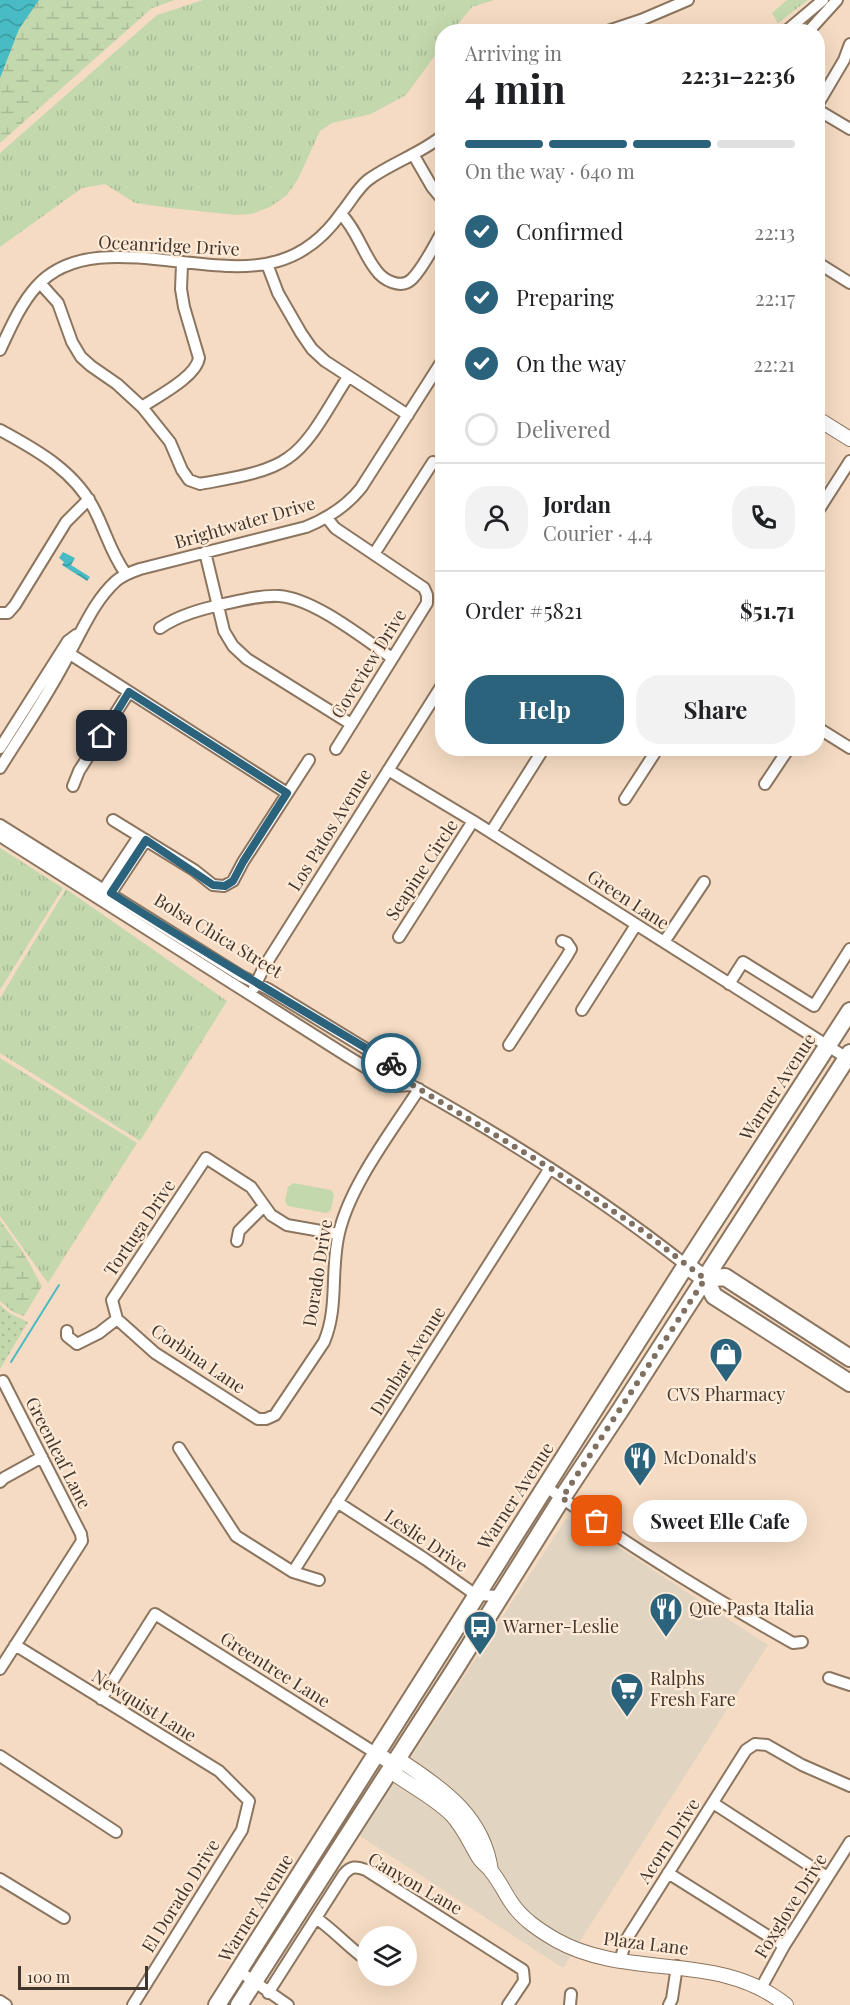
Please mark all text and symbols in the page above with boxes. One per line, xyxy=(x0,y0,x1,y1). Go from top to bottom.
text: Arriving in xyxy=(465,39,562,66)
text: 22:31–22:36 xyxy=(681,60,795,90)
text: 4 min xyxy=(465,62,566,114)
text: On the way · 640 m xyxy=(465,157,635,184)
icon: check xyxy=(465,215,498,248)
text: Confirmed xyxy=(516,216,623,246)
text: 22:13 xyxy=(754,218,795,245)
street label: Oceanridge Drive xyxy=(98,229,240,261)
icon: check xyxy=(465,281,498,314)
text: Preparing xyxy=(516,282,614,312)
text: 22:17 xyxy=(755,284,795,311)
icon: check xyxy=(465,347,498,380)
text: On the way xyxy=(516,348,626,378)
text: 22:21 xyxy=(754,350,795,377)
text: Delivered xyxy=(516,414,611,444)
button: person xyxy=(465,486,528,549)
button: phone xyxy=(732,486,795,549)
text: Jordan xyxy=(543,489,611,519)
street label: Brightwater Drive xyxy=(172,490,318,554)
text: Courier · 4.4 xyxy=(543,519,652,546)
text: Order #5821 xyxy=(465,595,583,625)
text: $51.71 xyxy=(740,595,795,625)
street label: Coveview Drive xyxy=(325,604,411,723)
button: Help xyxy=(465,675,624,744)
button: Share xyxy=(636,675,795,744)
pin xyxy=(76,710,127,761)
icon: home xyxy=(85,719,118,752)
street label: Los Patos Avenue xyxy=(282,764,376,895)
street label: Seapine Circle xyxy=(380,814,463,925)
street label: Green Lane xyxy=(583,864,674,935)
street label: Bolsa Chica Street xyxy=(150,887,288,983)
street label: Warner Avenue xyxy=(733,1028,821,1145)
courier xyxy=(361,1033,421,1093)
icon: bike xyxy=(375,1047,408,1080)
street label: Tortuga Drive xyxy=(98,1174,180,1280)
street label: Dorado Drive xyxy=(297,1217,337,1328)
street label: Dunbar Avenue xyxy=(364,1301,450,1420)
street label: Corbina Lane xyxy=(147,1318,250,1399)
shop icon: CVS Pharmacy xyxy=(708,1336,744,1383)
place label: CVS Pharmacy xyxy=(667,1382,785,1406)
street label: Greenleaf Lane xyxy=(20,1393,97,1512)
street label: Warner Avenue xyxy=(471,1437,559,1554)
restaurant icon: McDonald's xyxy=(622,1440,658,1487)
place label: McDonald's xyxy=(663,1445,757,1469)
pin xyxy=(571,1495,622,1546)
callout: Sweet Elle Cafe xyxy=(633,1500,807,1542)
street label: Leslie Drive xyxy=(380,1503,473,1577)
icon: bag xyxy=(580,1504,613,1537)
text: Sweet Elle Cafe xyxy=(650,1507,790,1534)
restaurant icon: Que Pasta Italia xyxy=(648,1591,684,1638)
place label: Que Pasta Italia xyxy=(689,1596,814,1620)
bus stop icon: Warner-Leslie xyxy=(462,1609,498,1656)
place label: Warner-Leslie xyxy=(502,1614,619,1638)
street label: Greentree Lane xyxy=(216,1626,335,1713)
street label: Newquist Lane xyxy=(88,1663,201,1747)
place label: Ralphs Fresh Fare xyxy=(650,1666,736,1711)
supermarket icon: Ralphs Fresh Fare xyxy=(609,1671,645,1718)
street label: Acorn Drive xyxy=(631,1793,705,1889)
street label: El Dorado Drive xyxy=(136,1834,225,1957)
street label: Canyon Lane xyxy=(364,1846,467,1920)
street label: Warner Avenue xyxy=(212,1849,298,1967)
street label: Foxglove Drive xyxy=(748,1849,832,1962)
map controls xyxy=(357,1926,417,1986)
button: layers xyxy=(357,1926,417,1986)
street label: Plaza Lane xyxy=(602,1926,690,1960)
scale bar xyxy=(18,1963,148,1990)
text: 100 m xyxy=(27,1966,70,1987)

